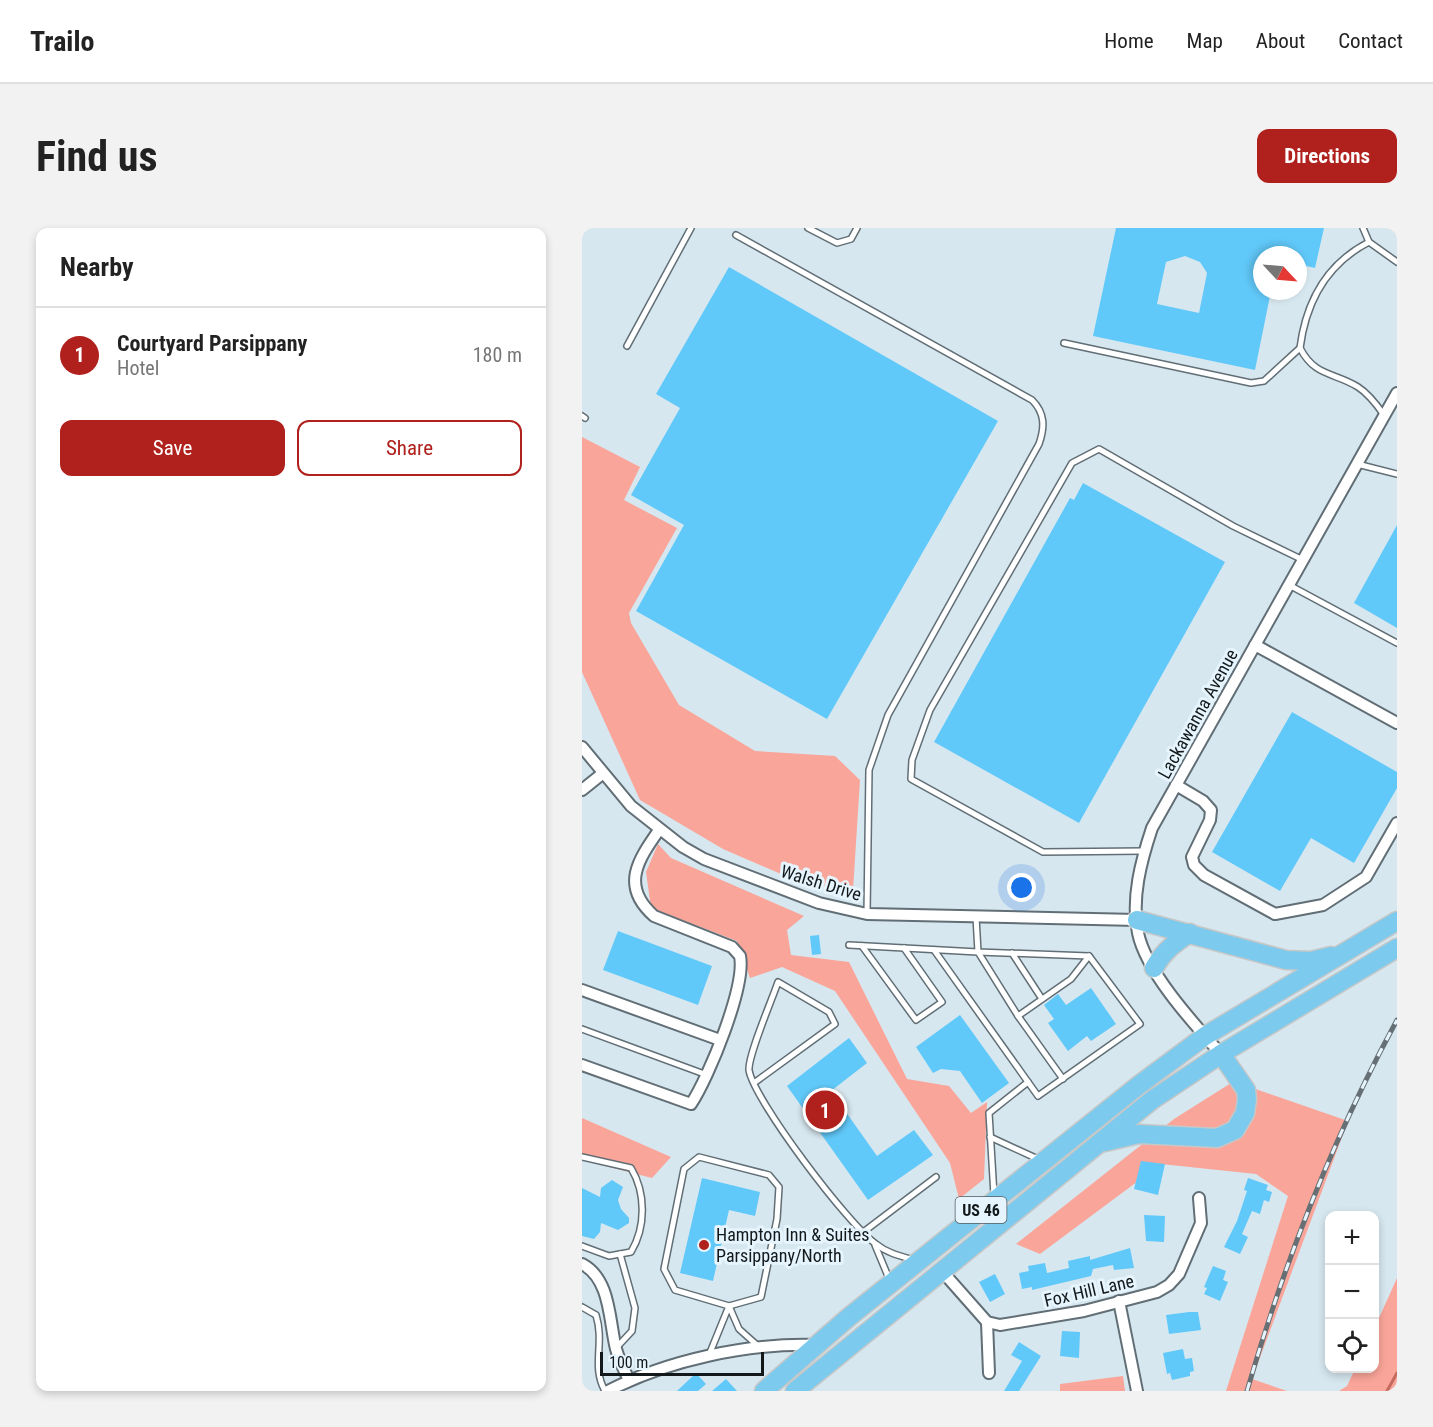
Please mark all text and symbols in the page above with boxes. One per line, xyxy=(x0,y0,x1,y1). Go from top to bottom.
text: Trailo xyxy=(30,25,94,58)
text: Home xyxy=(1104,29,1154,53)
text: Map xyxy=(1187,29,1223,53)
text: About xyxy=(1256,29,1305,53)
text: Contact xyxy=(1338,29,1403,53)
button: Directions xyxy=(1257,129,1397,183)
text: Find us xyxy=(36,132,157,181)
north arrow xyxy=(1253,246,1307,300)
text: Nearby xyxy=(60,252,134,282)
text: Courtyard Parsippany xyxy=(117,331,307,356)
text: 1 xyxy=(74,343,85,367)
text: 180 m xyxy=(473,343,522,367)
text: Hotel xyxy=(117,356,159,380)
button: Save xyxy=(60,420,285,476)
button: Share xyxy=(297,420,522,476)
street label: Lackawanna Avenue xyxy=(1153,645,1242,782)
street label: Walsh Drive xyxy=(778,860,864,905)
your location xyxy=(1007,873,1036,902)
pin: 1 xyxy=(806,1088,844,1132)
road number: US 46 xyxy=(956,1197,1006,1223)
map controls xyxy=(1325,1211,1379,1373)
button: + xyxy=(1325,1211,1379,1265)
place label: Hampton Inn & Suites Parsippany/North xyxy=(716,1224,869,1266)
marker: Hampton Inn & Suites Parsippany/North xyxy=(697,1238,711,1252)
button: − xyxy=(1325,1265,1379,1319)
street label: Fox Hill Lane xyxy=(1042,1270,1136,1311)
button: locate xyxy=(1325,1319,1379,1373)
scale bar xyxy=(600,1349,764,1376)
text: 100 m xyxy=(609,1353,648,1372)

